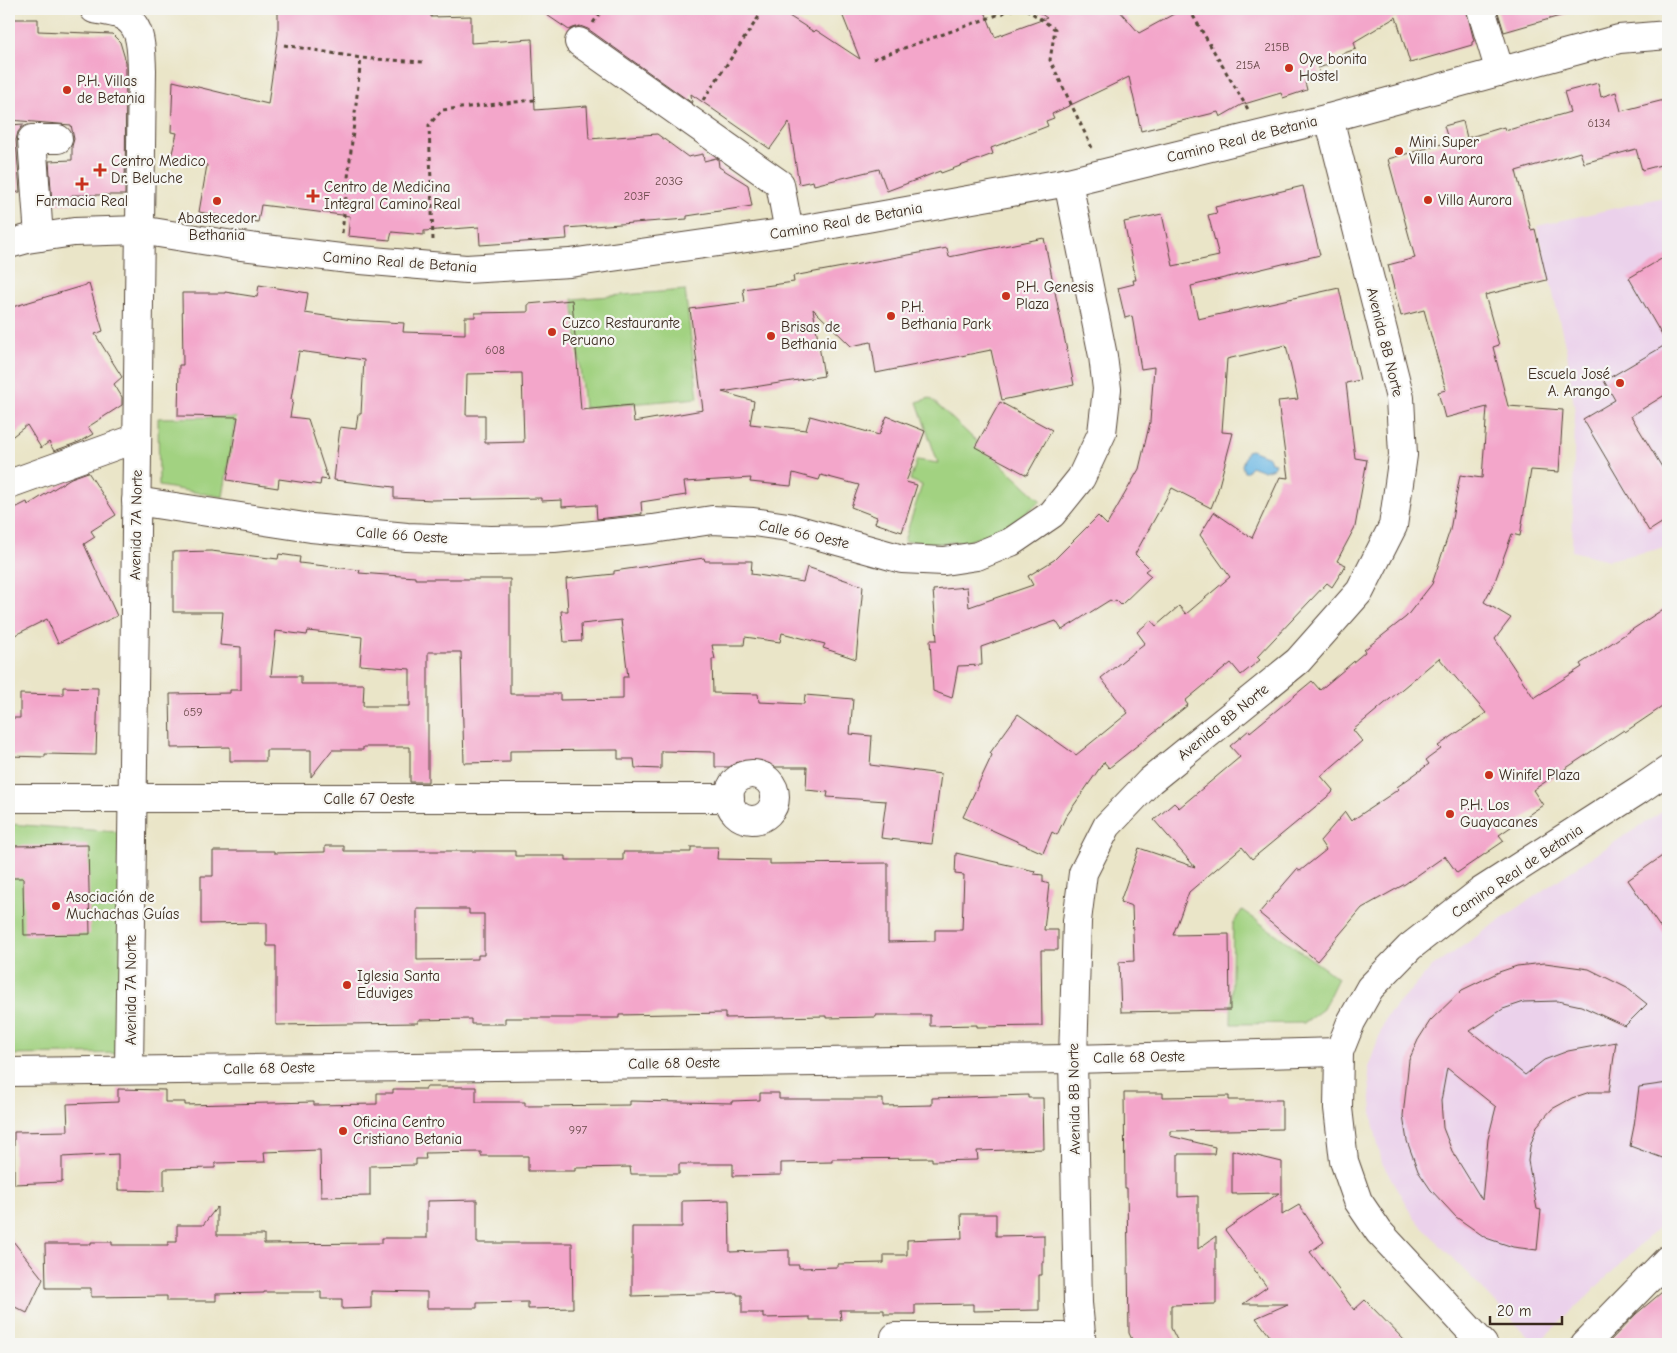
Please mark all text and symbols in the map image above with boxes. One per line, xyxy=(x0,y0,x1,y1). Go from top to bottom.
house number: 215B xyxy=(1265,40,1289,54)
place label: Oye bonita Hostel xyxy=(1299,50,1367,85)
house number: 215A xyxy=(1236,58,1260,72)
marker: Oye bonita Hostel xyxy=(1283,62,1295,74)
place label: P.H. Villas de Betania xyxy=(77,72,145,107)
marker: P.H. Villas de Betania xyxy=(61,84,73,96)
street label: Camino Real de Betania xyxy=(1165,112,1319,166)
house number: 6134 xyxy=(1587,116,1611,130)
place label: Mini Super Villa Aurora xyxy=(1409,133,1483,168)
marker: Mini Super Villa Aurora xyxy=(1393,145,1405,157)
place label: Centro Medico Dr. Beluche xyxy=(111,152,206,187)
marker: Centro Medico Dr. Beluche xyxy=(93,163,107,177)
house number: 203G xyxy=(655,174,684,188)
marker: Farmacia Real xyxy=(76,178,88,190)
place label: Centro de Medicina Integral Camino Real xyxy=(324,178,461,213)
marker: Centro de Medicina Integral Camino Real xyxy=(306,189,320,203)
house number: 203F xyxy=(624,189,650,203)
place label: Villa Aurora xyxy=(1438,191,1512,209)
place label: Farmacia Real xyxy=(36,192,128,210)
marker: Villa Aurora xyxy=(1422,194,1434,206)
marker: Abastecedor Bethania xyxy=(211,195,223,207)
street label: Camino Real de Betania xyxy=(768,199,924,243)
place label: Abastecedor Bethania xyxy=(178,209,256,244)
street label: Camino Real de Betania xyxy=(322,248,478,276)
place label: P.H. Genesis Plaza xyxy=(1016,278,1094,313)
street label: Avenida 8B Norte xyxy=(1363,286,1407,399)
marker: P.H. Genesis Plaza xyxy=(1000,290,1012,302)
place label: P.H. Bethania Park xyxy=(901,298,992,333)
marker: P.H. Bethania Park xyxy=(885,310,897,322)
place label: Cuzco Restaurante Peruano xyxy=(562,314,681,349)
place label: Brisas de Bethania xyxy=(781,318,841,353)
marker: Cuzco Restaurante Peruano xyxy=(546,326,558,338)
marker: Brisas de Bethania xyxy=(765,330,777,342)
house number: 608 xyxy=(485,343,505,357)
place label: Escuela José A. Arango xyxy=(1528,365,1610,400)
marker: Escuela José A. Arango xyxy=(1614,377,1626,389)
street label: Avenida 7A Norte xyxy=(126,469,146,580)
street label: Calle 66 Oeste xyxy=(757,516,851,552)
street label: Calle 66 Oeste xyxy=(355,523,449,547)
street label: Avenida 8B Norte xyxy=(1174,680,1272,764)
house number: 659 xyxy=(183,705,203,719)
place label: Winifel Plaza xyxy=(1499,766,1580,784)
marker: Winifel Plaza xyxy=(1483,769,1495,781)
street label: Calle 67 Oeste xyxy=(323,790,415,808)
place label: P.H. Los Guayacanes xyxy=(1460,796,1537,831)
marker: P.H. Los Guayacanes xyxy=(1444,808,1456,820)
street label: Camino Real de Betania xyxy=(1448,820,1586,922)
place label: Asociación de Muchachas Guías xyxy=(66,888,179,923)
marker: Asociación de Muchachas Guías xyxy=(50,900,62,912)
street label: Avenida 7A Norte xyxy=(122,934,140,1045)
place label: Iglesia Santa Eduviges xyxy=(357,967,440,1002)
marker: Iglesia Santa Eduviges xyxy=(341,979,353,991)
street label: Avenida 8B Norte xyxy=(1064,1042,1084,1155)
street label: Calle 68 Oeste xyxy=(1093,1047,1185,1067)
street label: Calle 68 Oeste xyxy=(628,1053,720,1073)
street label: Calle 68 Oeste xyxy=(223,1058,315,1078)
place label: Oficina Centro Cristiano Betania xyxy=(353,1113,462,1148)
house number: 997 xyxy=(569,1123,588,1137)
marker: Oficina Centro Cristiano Betania xyxy=(337,1125,349,1137)
scale bar xyxy=(1490,1293,1562,1325)
text: 20 m xyxy=(1497,1302,1531,1320)

